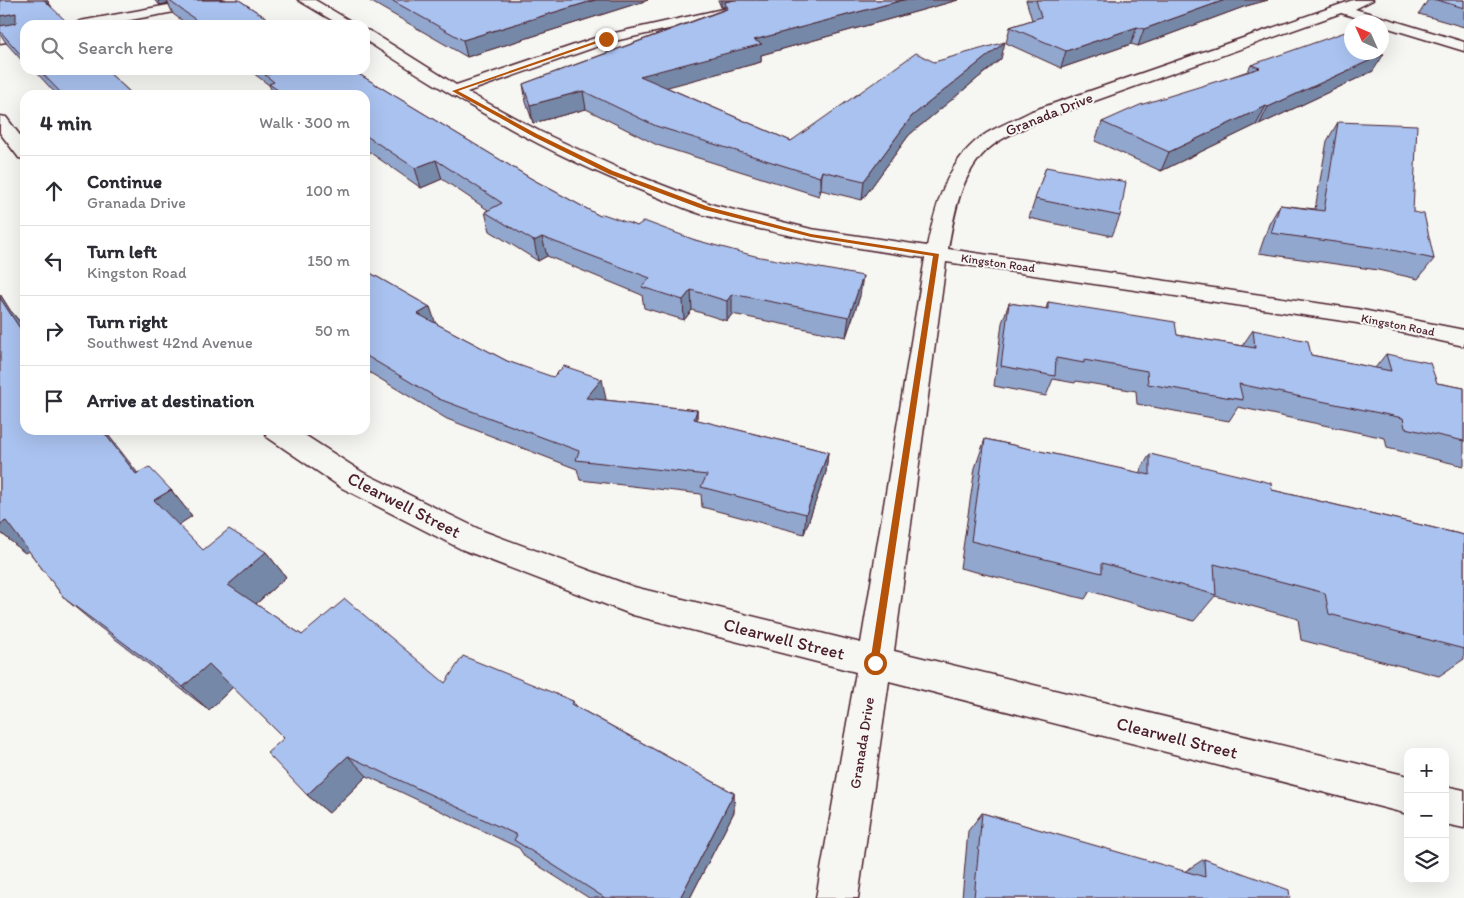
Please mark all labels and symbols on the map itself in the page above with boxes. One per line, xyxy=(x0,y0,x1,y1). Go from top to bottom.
north arrow xyxy=(1344,15,1389,60)
route end xyxy=(595,28,618,51)
street label: Granada Drive xyxy=(1003,88,1095,140)
street label: Kingston Road xyxy=(960,251,1036,275)
street label: Kingston Road xyxy=(1360,311,1437,339)
street label: Clearwell Street xyxy=(344,467,464,543)
street label: Clearwell Street xyxy=(721,613,847,665)
route start xyxy=(864,652,887,675)
street label: Granada Drive xyxy=(846,696,878,790)
street label: Clearwell Street xyxy=(1114,712,1240,764)

